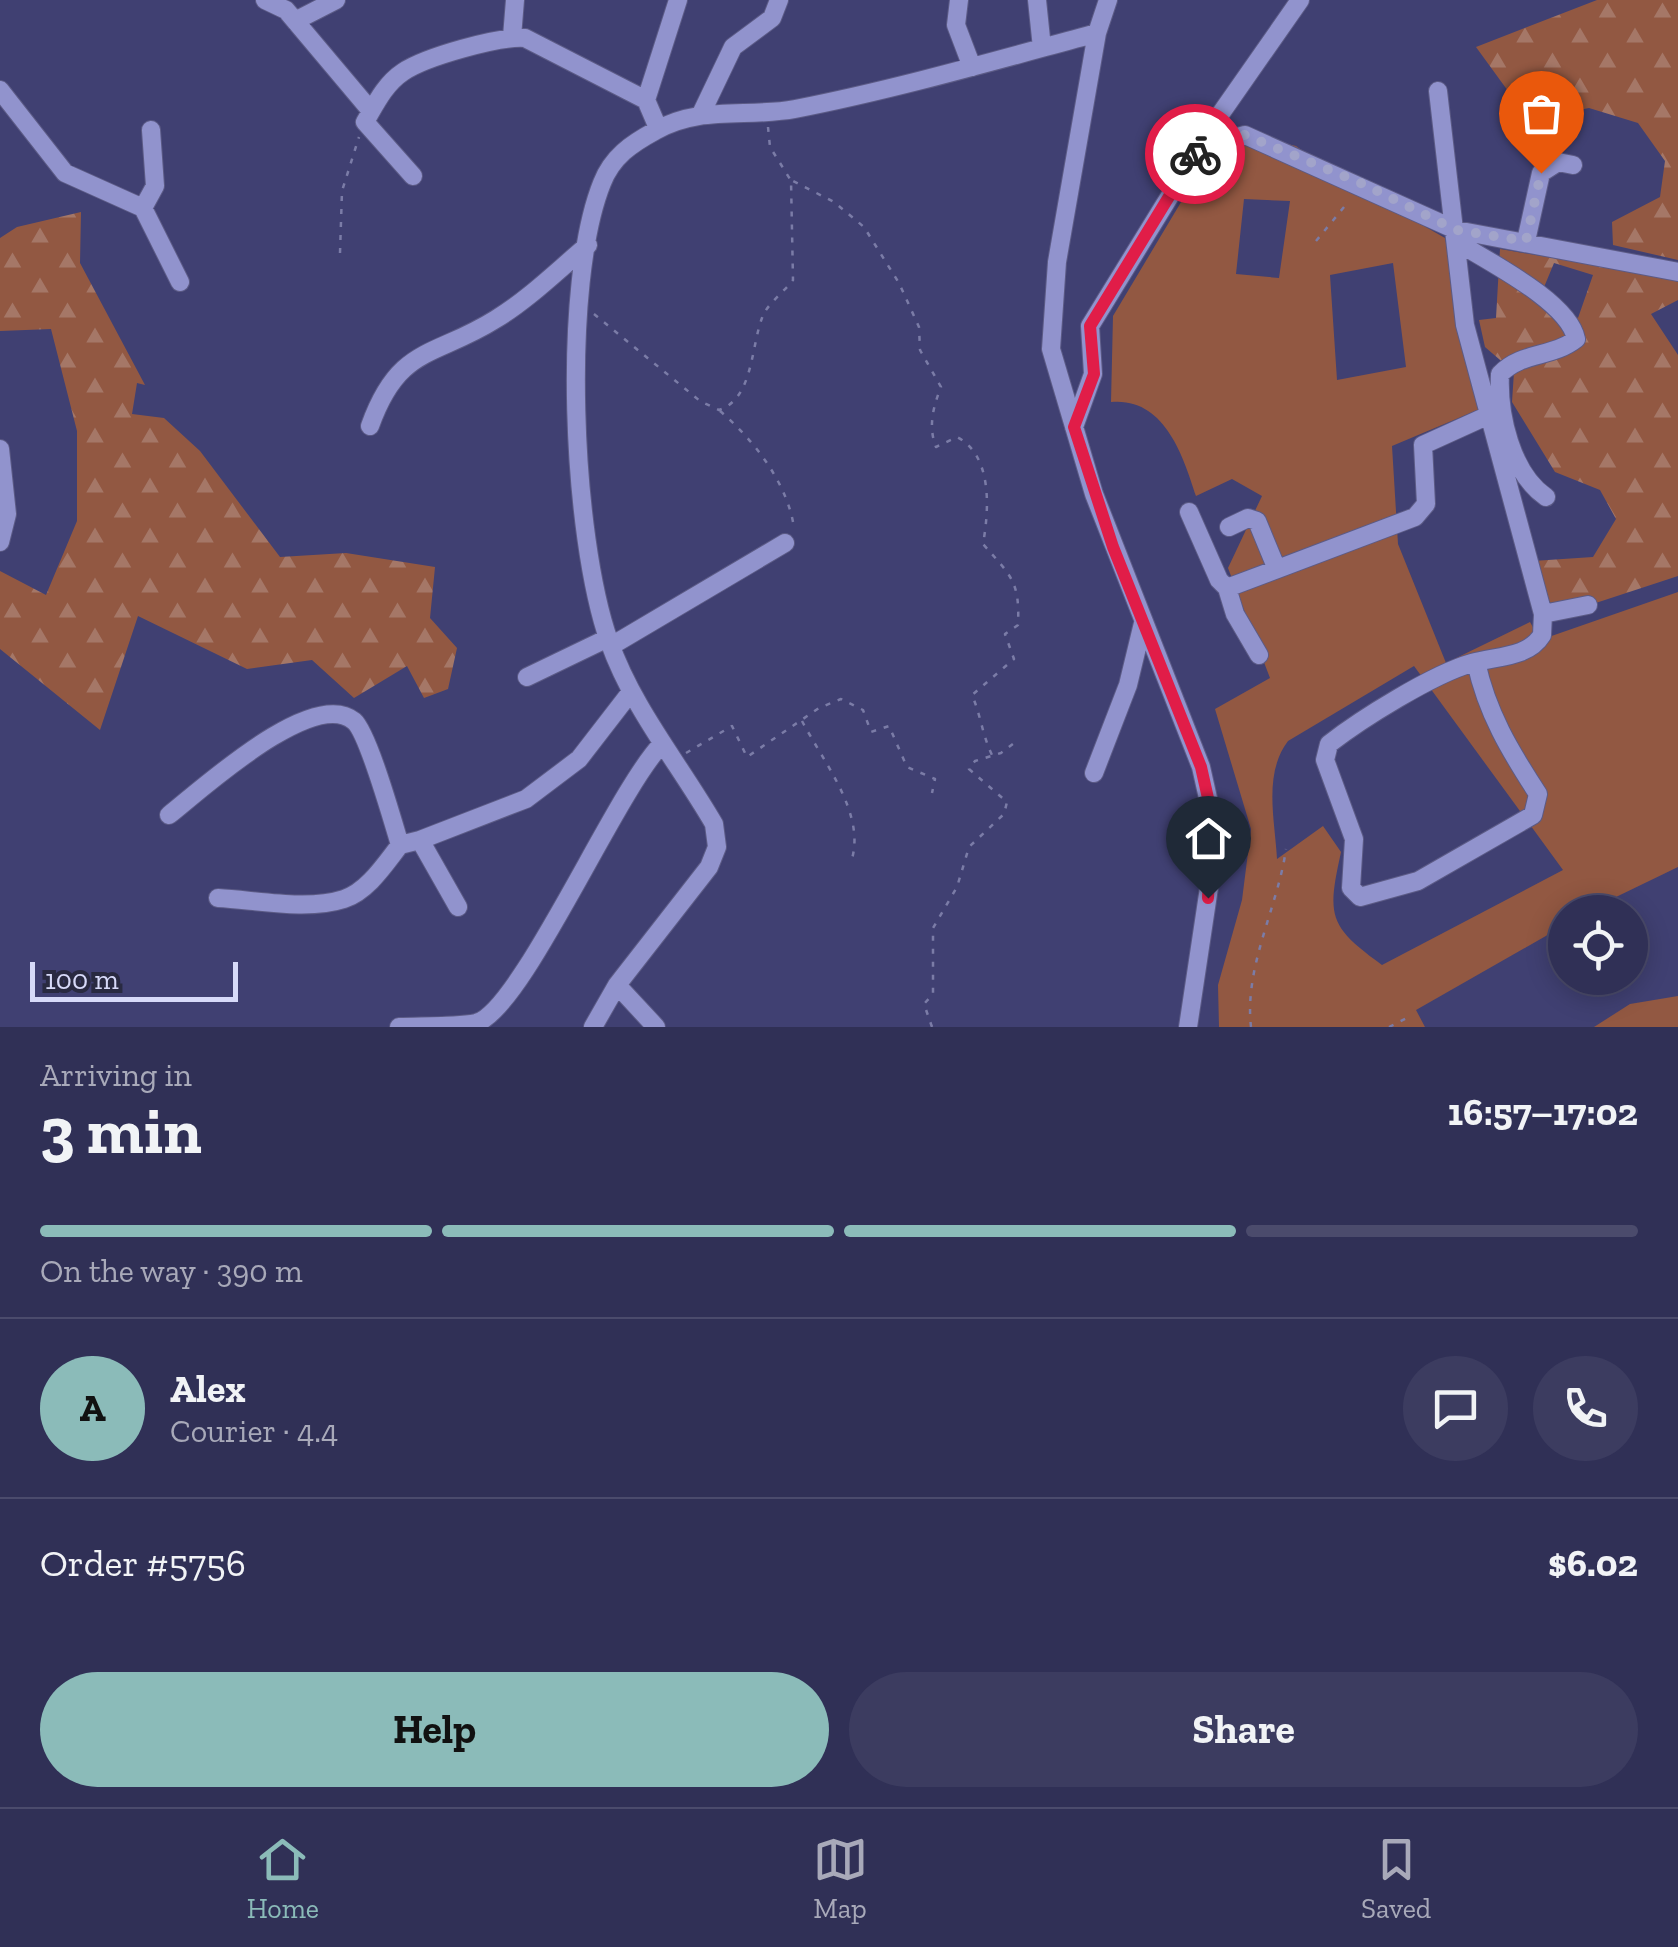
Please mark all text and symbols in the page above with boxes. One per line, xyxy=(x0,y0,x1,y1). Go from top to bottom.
pin xyxy=(1499,71,1584,174)
icon: bag xyxy=(1514,86,1569,141)
courier xyxy=(1145,104,1245,204)
icon: bike xyxy=(1168,127,1223,182)
pin xyxy=(1166,796,1251,899)
icon: home xyxy=(1181,811,1236,866)
map controls xyxy=(1548,895,1648,995)
button: locate xyxy=(1548,895,1648,995)
scale bar xyxy=(30,957,238,1001)
text: 100 m xyxy=(45,963,119,996)
text: Arriving in xyxy=(40,1056,192,1094)
text: 16:57–17:02 xyxy=(1448,1089,1638,1135)
text: 3 min xyxy=(40,1092,202,1170)
text: On the way · 390 m xyxy=(40,1252,303,1290)
button: chat xyxy=(1403,1356,1508,1461)
button: phone xyxy=(1533,1356,1638,1461)
text: Alex xyxy=(170,1366,246,1412)
text: A xyxy=(79,1385,106,1431)
text: Courier · 4.4 xyxy=(170,1412,338,1450)
text: Order #5756 xyxy=(40,1540,246,1586)
text: $6.02 xyxy=(1548,1540,1638,1586)
button: Help xyxy=(40,1672,829,1787)
button: Share xyxy=(849,1672,1638,1787)
tab: Home xyxy=(247,1832,319,1925)
tab: Map xyxy=(813,1832,868,1925)
tab: Saved xyxy=(1361,1832,1431,1925)

